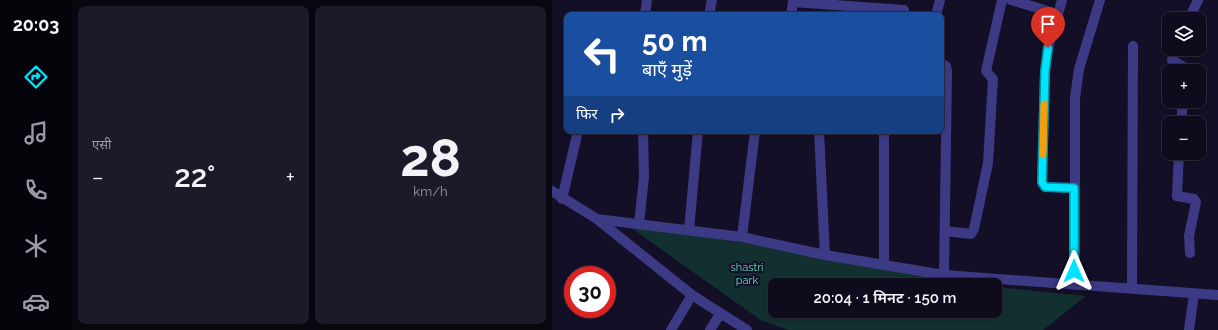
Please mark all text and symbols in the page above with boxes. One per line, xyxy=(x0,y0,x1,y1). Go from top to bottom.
pin xyxy=(1031,7.0,1065,48)
map controls xyxy=(1162,12,1206,160)
button: layers xyxy=(1162,12,1206,56)
icon: arrive xyxy=(1037,13,1059,35)
text: 20:03 xyxy=(13,14,59,35)
text: 50 m xyxy=(642,25,708,58)
icon: left xyxy=(576,28,628,80)
text: बाएँ मुड़ें xyxy=(642,59,692,80)
icon: directions xyxy=(22,63,50,91)
button: + xyxy=(1162,64,1206,108)
icon: right xyxy=(606,104,628,126)
text: फिर xyxy=(576,105,598,123)
button: − xyxy=(1162,116,1206,160)
icon: music xyxy=(22,119,50,147)
text: 28 xyxy=(400,127,461,188)
text: एसी xyxy=(92,137,111,152)
text: 22° xyxy=(174,159,215,194)
text: − xyxy=(92,164,104,190)
text: + xyxy=(286,164,295,190)
icon: phone xyxy=(22,176,50,204)
text: km/h xyxy=(413,184,448,199)
icon: climate xyxy=(22,232,50,260)
position arrow xyxy=(1053,250,1095,292)
park label: shastri park xyxy=(731,261,763,287)
speed limit sign: 30 xyxy=(564,266,616,318)
icon: car xyxy=(22,288,50,316)
text: 20:04 · 1 मिनट · 150 m xyxy=(813,289,957,307)

